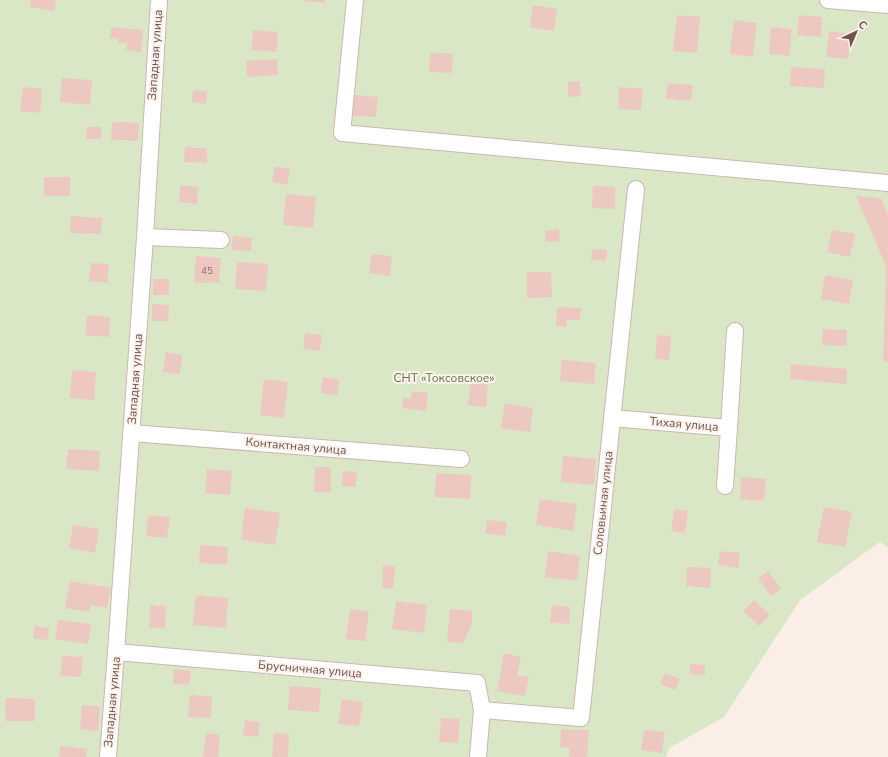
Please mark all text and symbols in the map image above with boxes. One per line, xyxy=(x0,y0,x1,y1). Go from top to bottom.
street label: Западная улица xyxy=(144,9,166,101)
north arrow xyxy=(836,12,876,52)
text: С xyxy=(855,17,871,34)
house number: 45 xyxy=(201,264,213,278)
street label: Западная улица xyxy=(124,333,146,425)
park label: СНТ «Токсовское» xyxy=(393,370,495,386)
street label: Тихая улица xyxy=(649,413,719,435)
street label: Контактная улица xyxy=(245,434,347,458)
street label: Соловьиная улица xyxy=(590,450,616,556)
street label: Западная улица xyxy=(100,656,124,748)
street label: Брусничная улица xyxy=(257,656,363,682)

